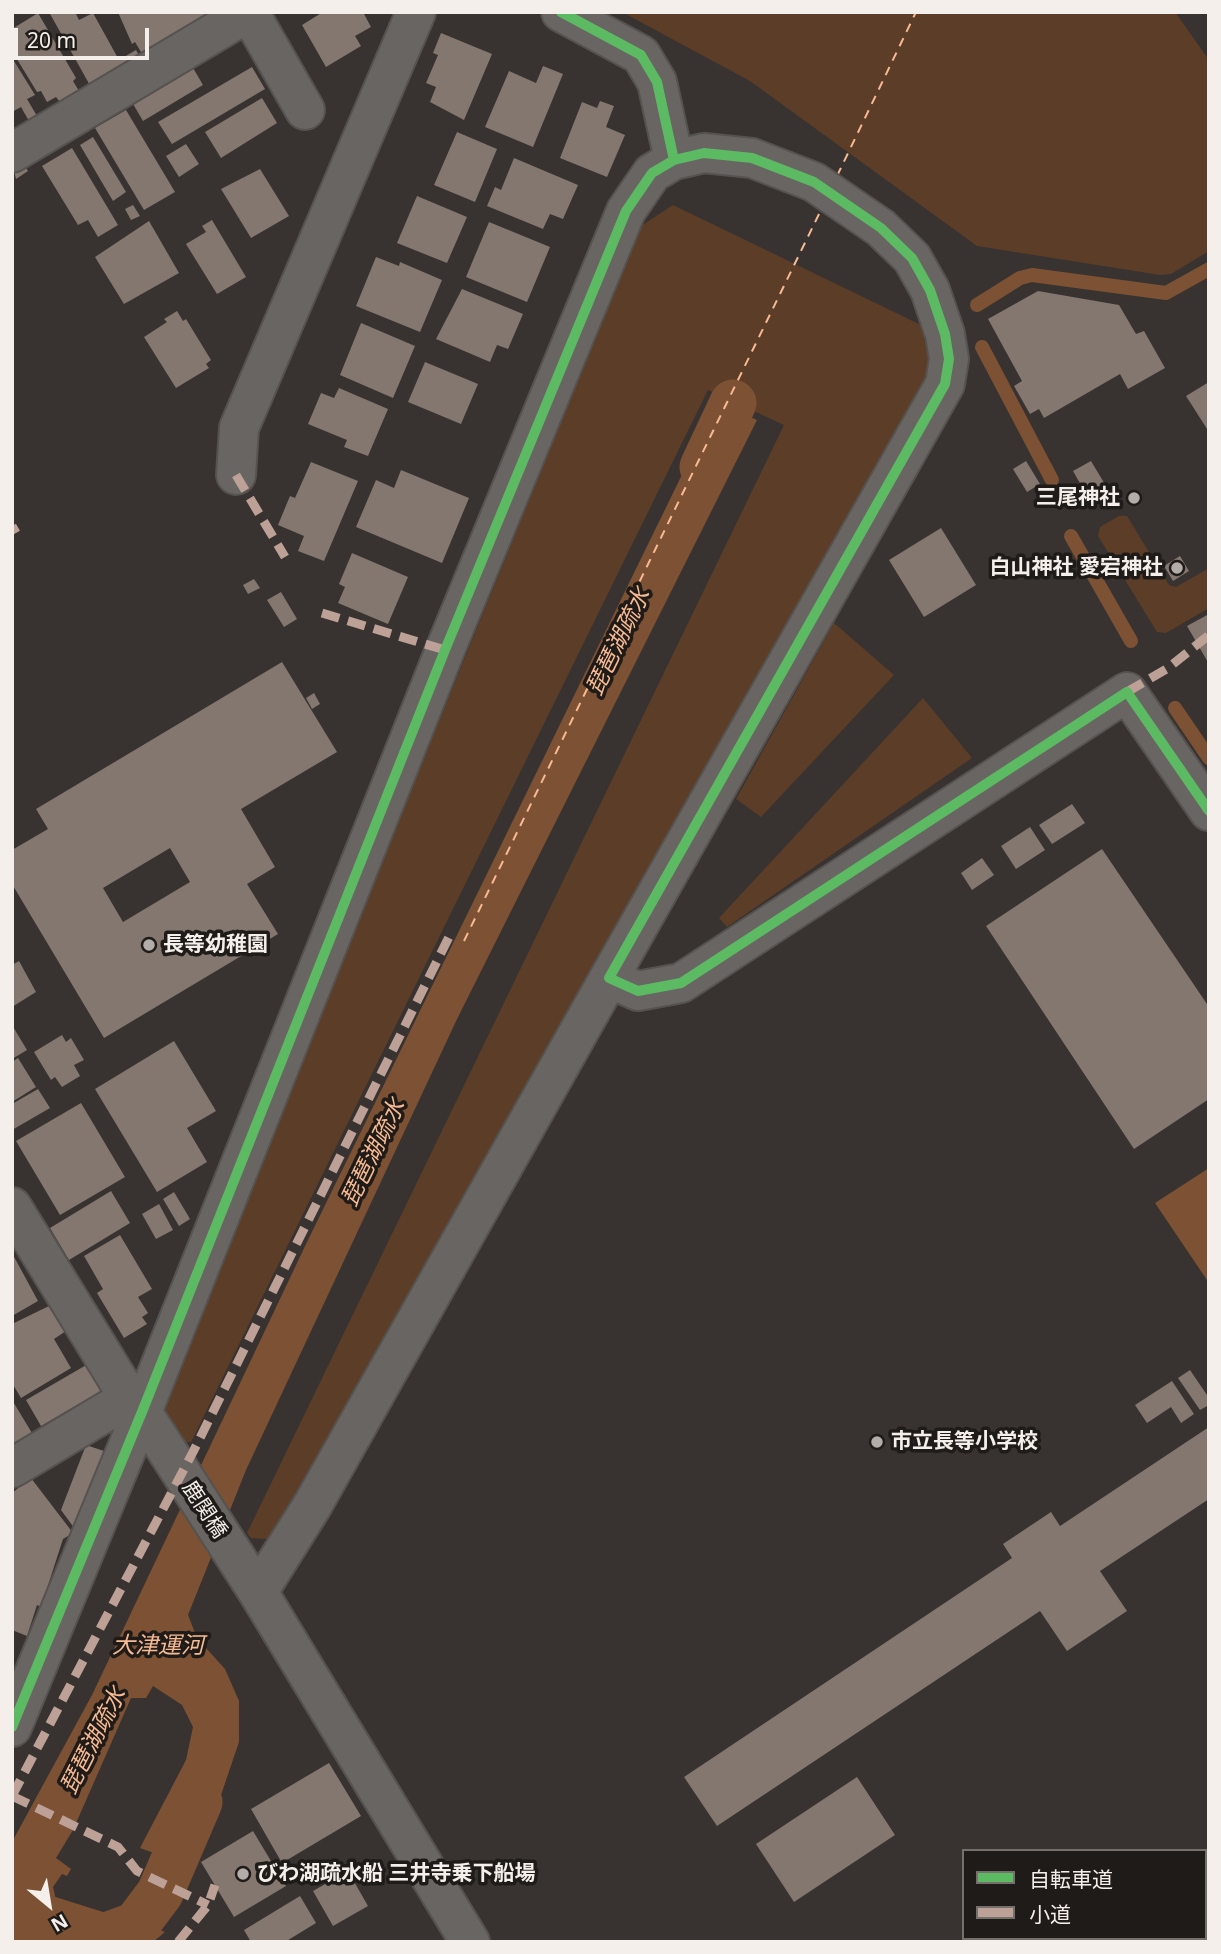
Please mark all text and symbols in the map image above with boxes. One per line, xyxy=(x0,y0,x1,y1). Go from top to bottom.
scale bar xyxy=(18,14,152,58)
text: 20 m xyxy=(27,26,76,54)
place label: 三尾神社 xyxy=(1036,485,1120,511)
marker: 三尾神社 xyxy=(1126,490,1142,506)
place label: 白山神社 愛宕神社 xyxy=(990,555,1163,581)
marker: 白山神社 愛宕神社 xyxy=(1169,560,1185,576)
water label: 琵琶湖疏水 xyxy=(581,584,657,700)
place label: 長等幼稚園 xyxy=(163,932,268,958)
marker: 長等幼稚園 xyxy=(141,937,157,953)
water label: 琵琶湖疏水 xyxy=(336,1095,412,1211)
place label: 市立長等小学校 xyxy=(891,1429,1038,1455)
marker: 市立長等小学校 xyxy=(869,1434,885,1450)
street label: 鹿関橋 xyxy=(176,1477,232,1543)
water label: 大津運河 xyxy=(112,1632,204,1660)
water label: 琵琶湖疏水 xyxy=(56,1684,132,1798)
legend xyxy=(962,1849,1207,1940)
place label: びわ湖疏水船 三井寺乗下船場 xyxy=(257,1861,535,1887)
text: 自転車道 xyxy=(1029,1865,1113,1893)
marker: びわ湖疏水船 三井寺乗下船場 xyxy=(235,1866,251,1882)
north arrow xyxy=(14,1870,84,1940)
text: 小道 xyxy=(1029,1900,1071,1928)
text: N xyxy=(46,1908,73,1938)

